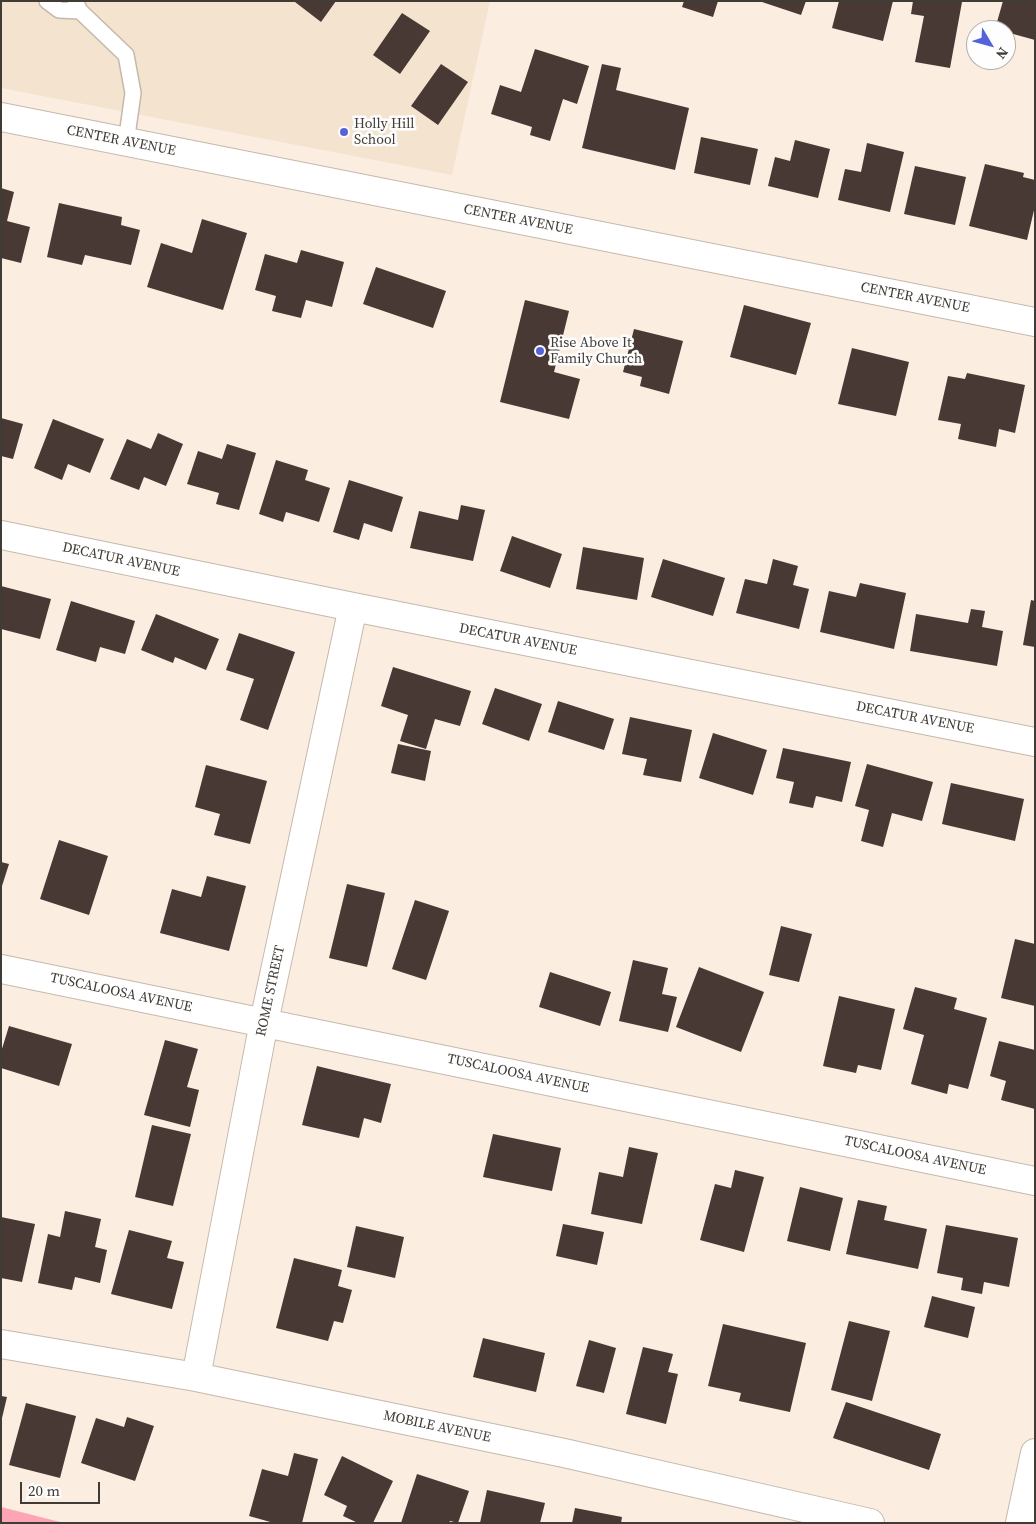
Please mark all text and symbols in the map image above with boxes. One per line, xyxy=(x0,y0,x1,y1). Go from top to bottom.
north arrow xyxy=(966,20,1016,70)
text: N xyxy=(991,43,1013,64)
place label: Holly Hill School xyxy=(354,116,414,148)
street label: CENTER AVENUE xyxy=(65,122,177,160)
marker: Holly Hill School xyxy=(338,126,350,138)
street label: CENTER AVENUE xyxy=(462,201,574,239)
street label: CENTER AVENUE xyxy=(859,279,971,317)
place label: Rise Above It Family Church xyxy=(550,335,642,368)
marker: Rise Above It Family Church xyxy=(534,345,546,357)
street label: DECATUR AVENUE xyxy=(61,539,181,581)
street label: DECATUR AVENUE xyxy=(458,620,578,660)
street label: DECATUR AVENUE xyxy=(855,698,975,738)
street label: ROME STREET xyxy=(253,944,289,1038)
street label: TUSCALOOSA AVENUE xyxy=(48,970,194,1016)
street label: TUSCALOOSA AVENUE xyxy=(445,1051,591,1097)
street label: TUSCALOOSA AVENUE xyxy=(842,1133,988,1179)
street label: MOBILE AVENUE xyxy=(382,1407,492,1447)
scale bar xyxy=(22,1472,102,1504)
text: 20 m xyxy=(28,1480,60,1501)

